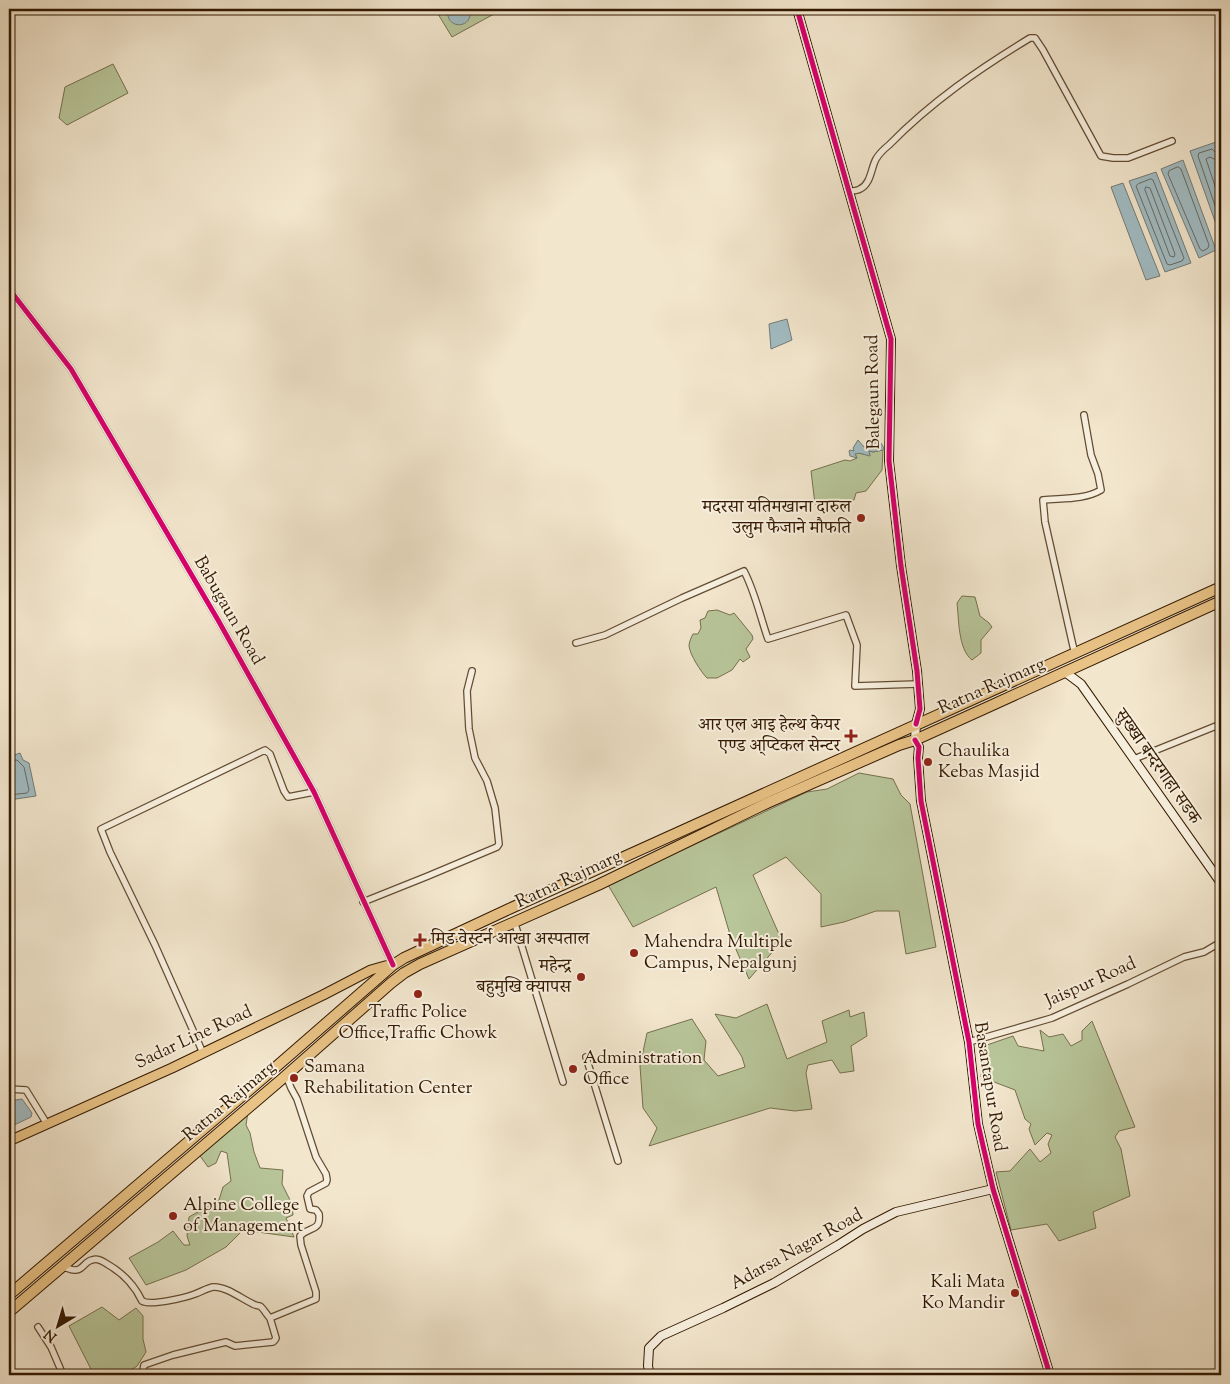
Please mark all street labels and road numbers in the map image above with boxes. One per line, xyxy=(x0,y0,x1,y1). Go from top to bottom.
street label: Balegaun Road xyxy=(860,334,888,450)
street label: Babugaun Road xyxy=(186,552,270,670)
street label: Ratna Rajmarg xyxy=(934,652,1050,722)
street label: सुख्खा बन्दरगाहा सडक xyxy=(1107,703,1207,831)
street label: Ratna Rajmarg xyxy=(512,844,627,916)
street label: Jaispur Road xyxy=(1040,951,1141,1015)
street label: Sadar Line Road xyxy=(131,999,257,1077)
street label: Basantapur Road xyxy=(966,1020,1012,1154)
street label: Ratna Rajmarg xyxy=(178,1055,282,1149)
street label: Adarsa Nagar Road xyxy=(726,1203,868,1297)

